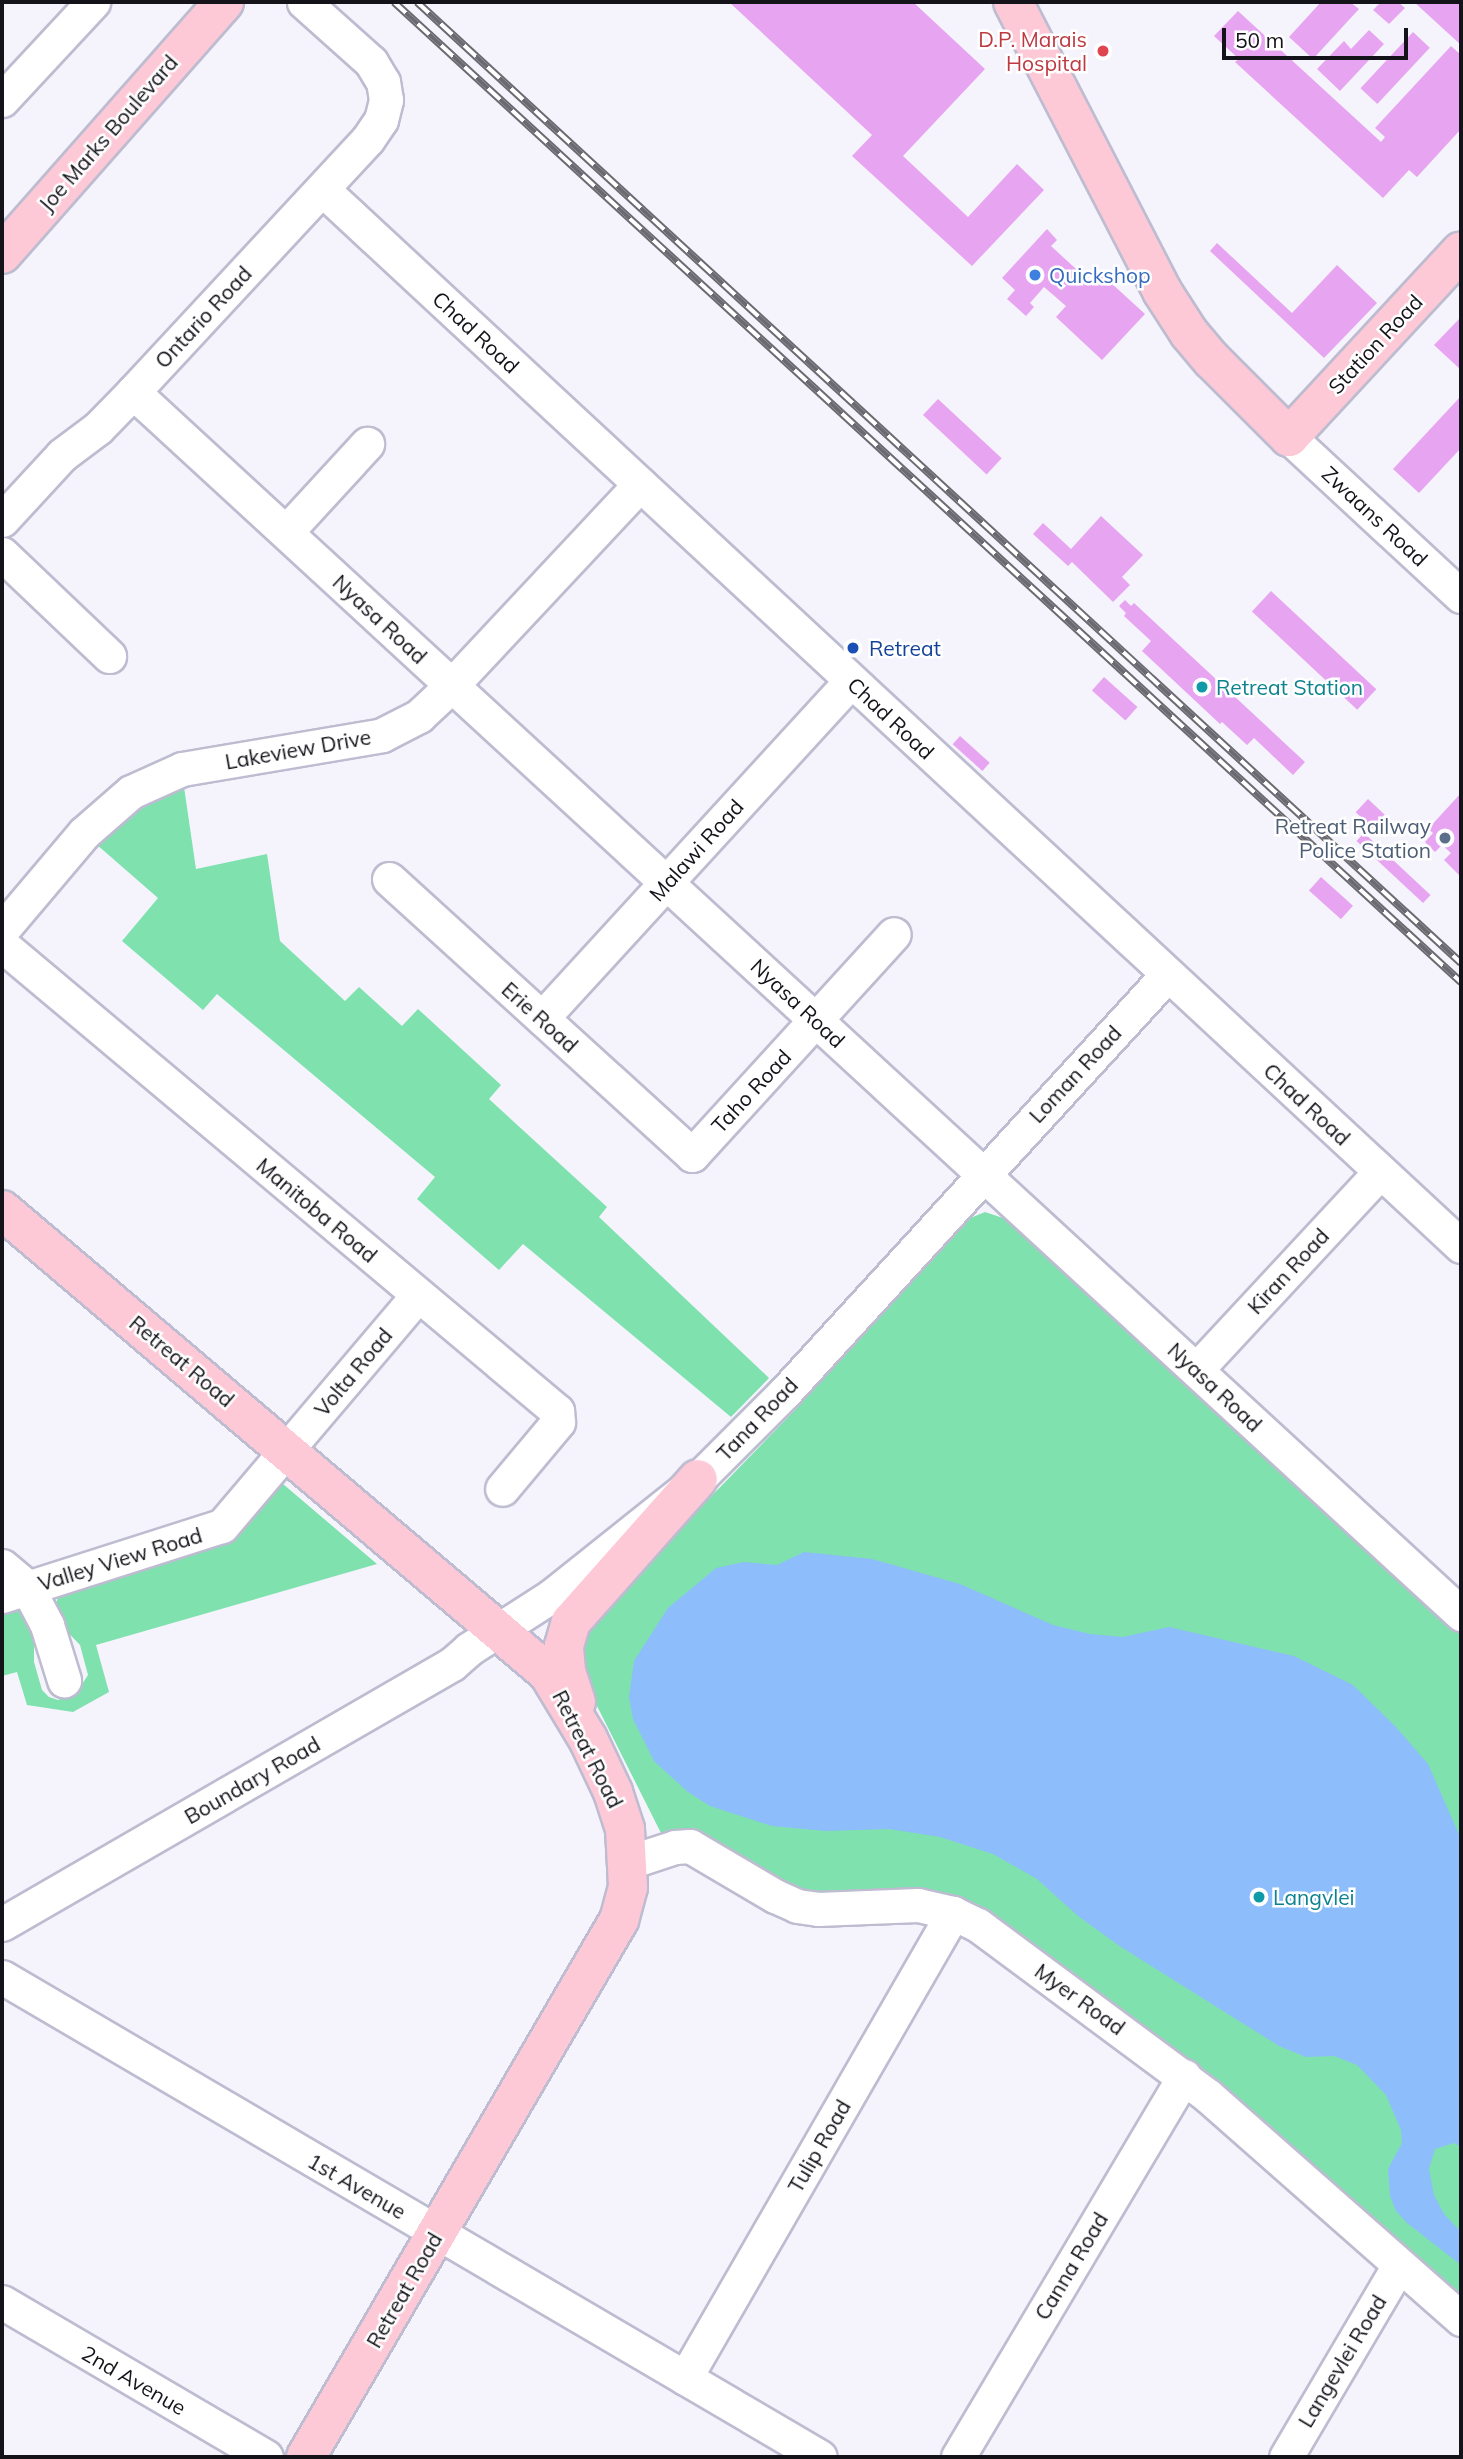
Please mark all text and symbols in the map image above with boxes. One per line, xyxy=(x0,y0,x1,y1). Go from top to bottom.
scale bar xyxy=(1225,14,1410,58)
place label: D.P. Marais Hospital xyxy=(978,26,1087,76)
text: 50 m xyxy=(1235,27,1284,53)
marker: D.P. Marais Hospital xyxy=(1093,41,1113,61)
street label: Joe Marks Boulevard xyxy=(33,50,183,216)
street label: Ontario Road xyxy=(149,261,257,373)
place label: Quickshop xyxy=(1049,262,1151,288)
marker: Quickshop xyxy=(1027,267,1043,283)
street label: Chad Road xyxy=(428,286,524,378)
street label: Station Road xyxy=(1323,289,1427,399)
street label: Zwaans Road xyxy=(1317,461,1433,571)
street label: Nyasa Road xyxy=(328,569,432,669)
place label: Retreat xyxy=(869,635,941,661)
marker: Retreat xyxy=(843,638,863,658)
street label: Chad Road xyxy=(843,672,939,764)
place label: Retreat Station xyxy=(1216,674,1363,700)
marker: Retreat Station xyxy=(1194,679,1210,695)
street label: Lakeview Drive xyxy=(223,724,373,774)
street label: Malawi Road xyxy=(644,794,748,906)
place label: Retreat Railway Police Station xyxy=(1275,813,1431,863)
marker: Retreat Railway Police Station xyxy=(1437,830,1453,846)
street label: Nyasa Road xyxy=(746,953,850,1053)
street label: Erie Road xyxy=(497,976,583,1058)
street label: Loman Road xyxy=(1024,1020,1126,1128)
street label: Taho Road xyxy=(706,1044,796,1138)
street label: Chad Road xyxy=(1259,1058,1355,1150)
street label: Manitoba Road xyxy=(252,1152,382,1268)
street label: Kiran Road xyxy=(1242,1223,1334,1319)
street label: Retreat Road xyxy=(125,1310,239,1412)
street label: Volta Road xyxy=(309,1323,397,1421)
street label: Nyasa Road xyxy=(1163,1337,1267,1437)
street label: Tana Road xyxy=(711,1372,803,1466)
street label: Valley View Road xyxy=(35,1522,205,1596)
street label: Retreat Road xyxy=(548,1686,628,1812)
street label: Boundary Road xyxy=(180,1731,324,1829)
place label: Langvlei xyxy=(1273,1884,1355,1910)
marker: Langvlei xyxy=(1251,1889,1267,1905)
street label: Myer Road xyxy=(1030,1958,1130,2040)
street label: Tulip Road xyxy=(782,2095,856,2197)
street label: 1st Avenue xyxy=(304,2148,410,2224)
street label: Canna Road xyxy=(1029,2208,1113,2324)
street label: Retreat Road xyxy=(361,2228,447,2352)
street label: Langevlei Road xyxy=(1293,2290,1391,2432)
street label: 2nd Avenue xyxy=(77,2340,191,2420)

